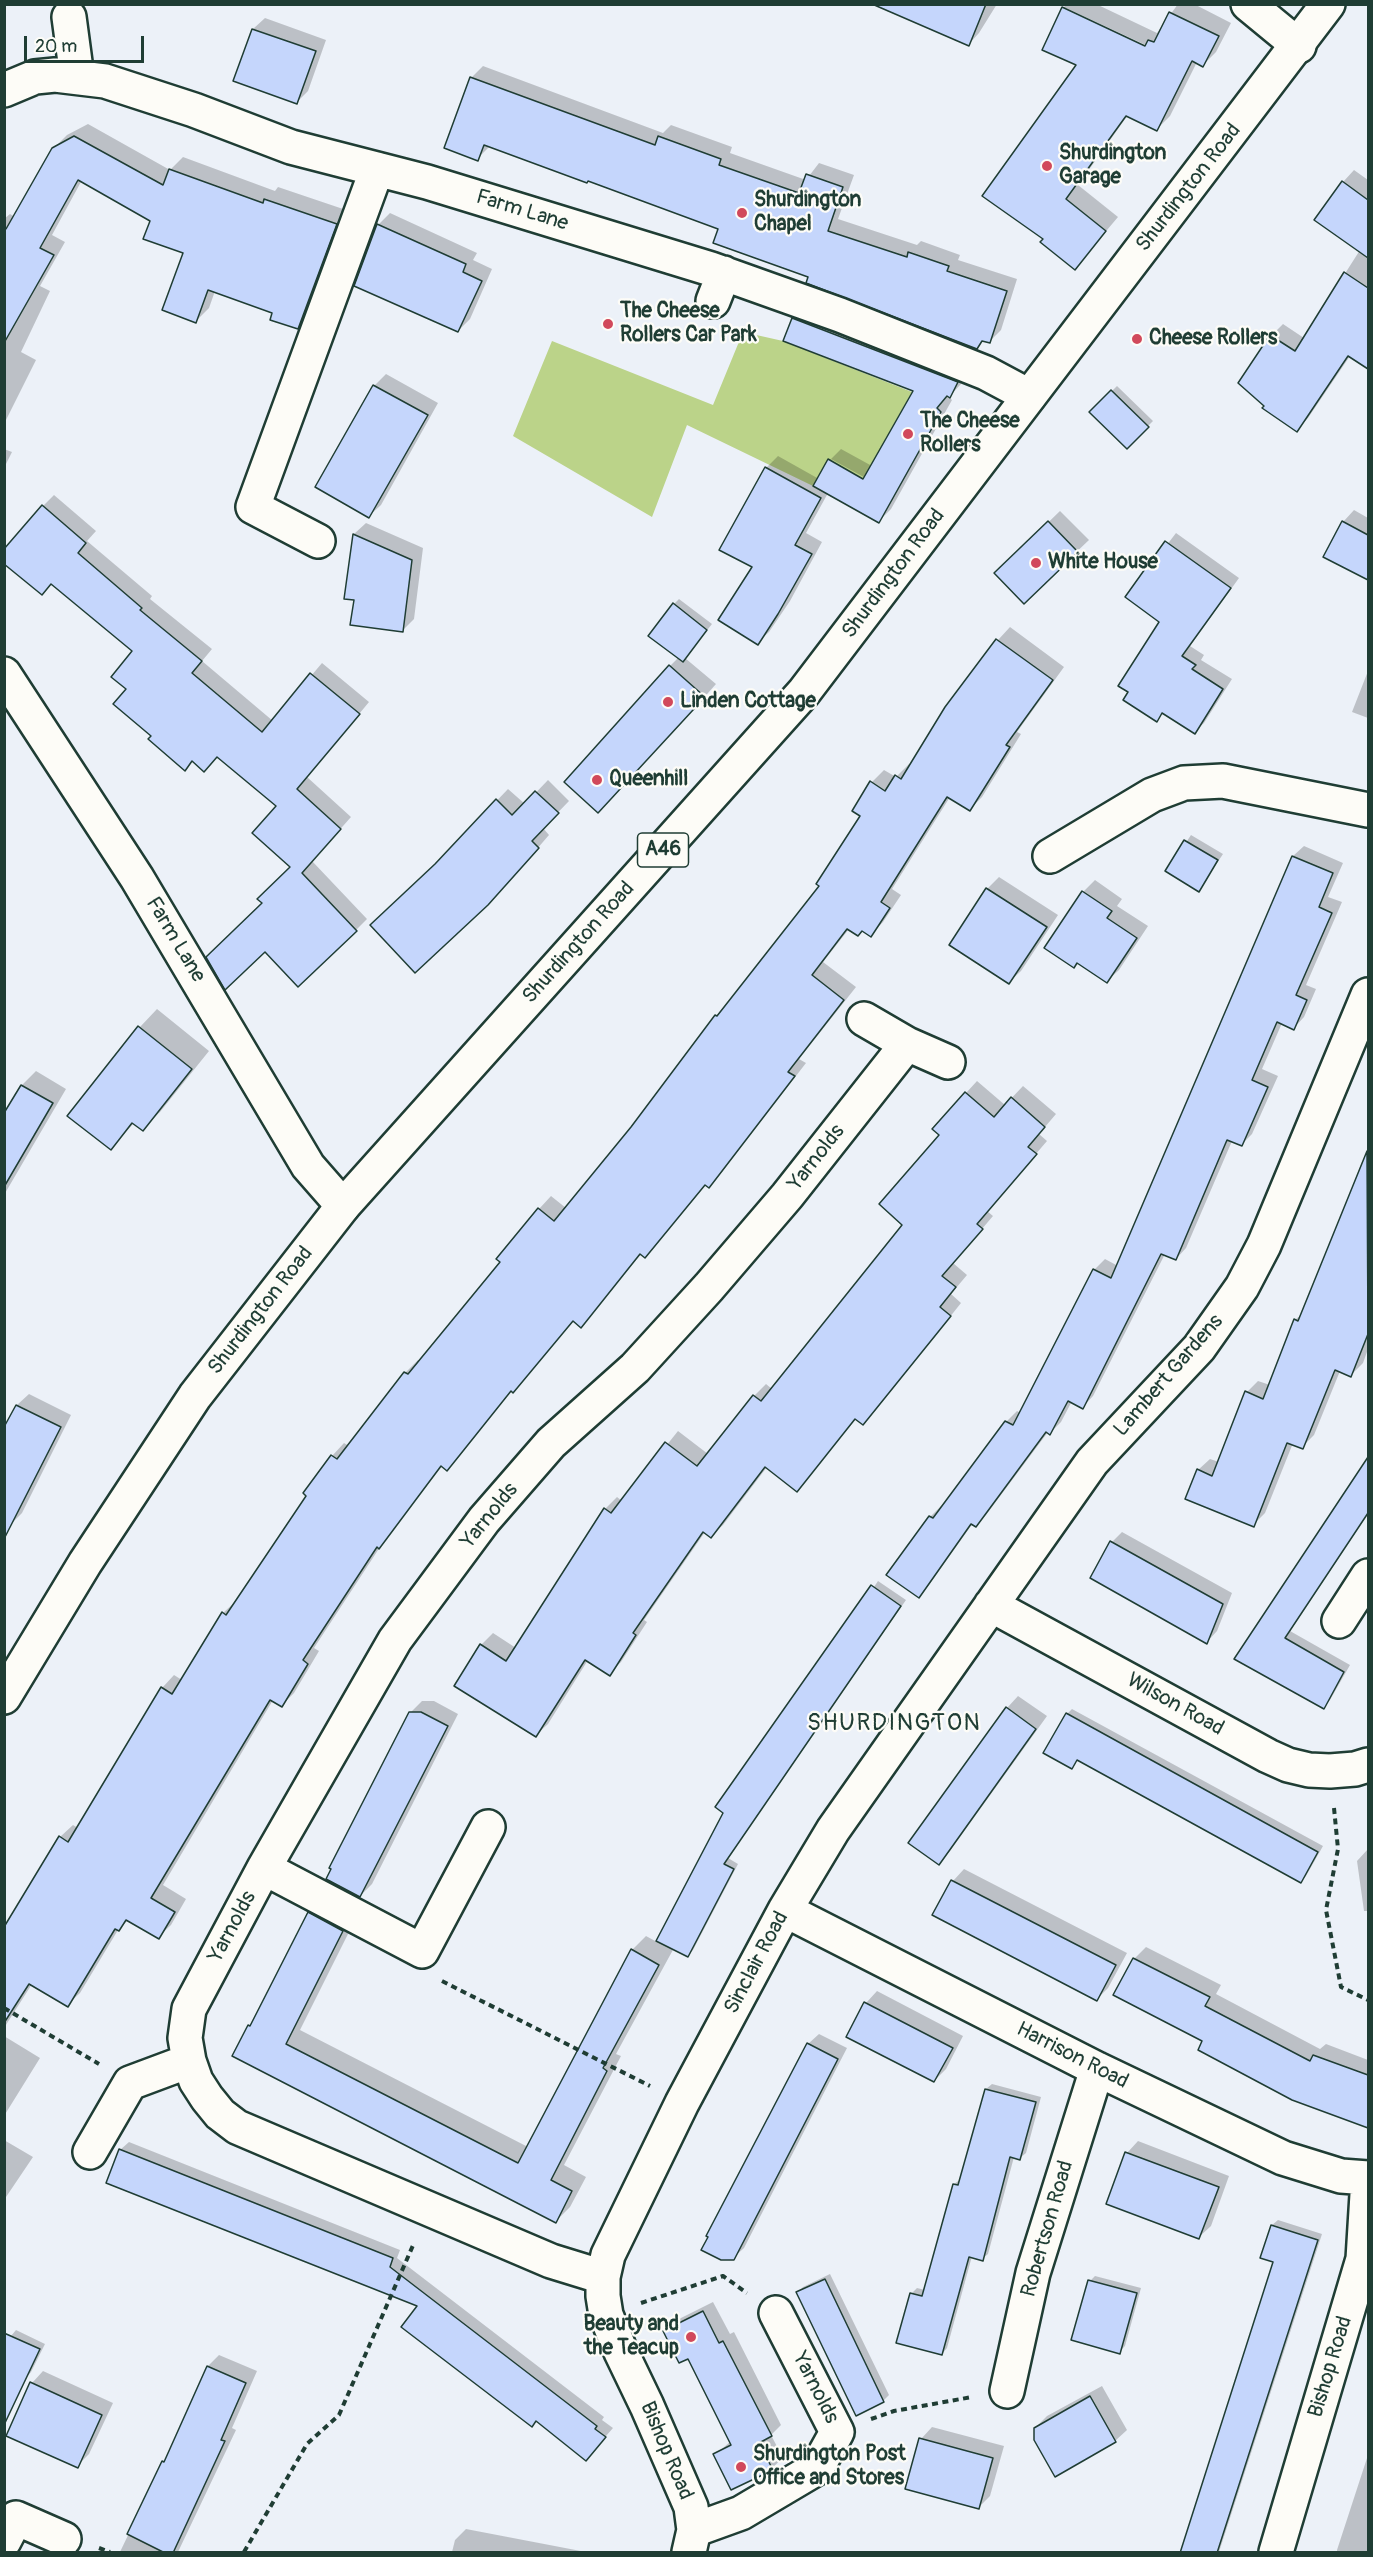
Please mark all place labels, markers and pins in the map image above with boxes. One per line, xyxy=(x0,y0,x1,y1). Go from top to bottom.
place label: Shurdington Garage xyxy=(1059,141,1166,191)
marker: Shurdington Garage xyxy=(1040,159,1054,173)
place label: Shurdington Chapel xyxy=(754,188,861,238)
marker: Shurdington Chapel xyxy=(735,206,749,220)
place label: The Cheese Rollers Car Park xyxy=(620,299,757,349)
marker: The Cheese Rollers Car Park xyxy=(601,317,615,331)
place label: Cheese Rollers xyxy=(1149,326,1277,352)
marker: Cheese Rollers xyxy=(1130,332,1144,346)
place label: The Cheese Rollers xyxy=(920,409,1020,459)
marker: The Cheese Rollers xyxy=(901,427,915,441)
place label: White House xyxy=(1048,550,1158,576)
marker: White House xyxy=(1029,556,1043,570)
place label: Linden Cottage xyxy=(680,689,816,715)
marker: Linden Cottage xyxy=(661,695,675,709)
place label: Queenhill xyxy=(609,767,688,793)
marker: Queenhill xyxy=(590,773,604,787)
place label: Beauty and the Teacup xyxy=(584,2312,679,2362)
marker: Beauty and the Teacup xyxy=(684,2330,698,2344)
place label: Shurdington Post Office and Stores xyxy=(753,2442,906,2492)
marker: Shurdington Post Office and Stores xyxy=(734,2460,748,2474)

